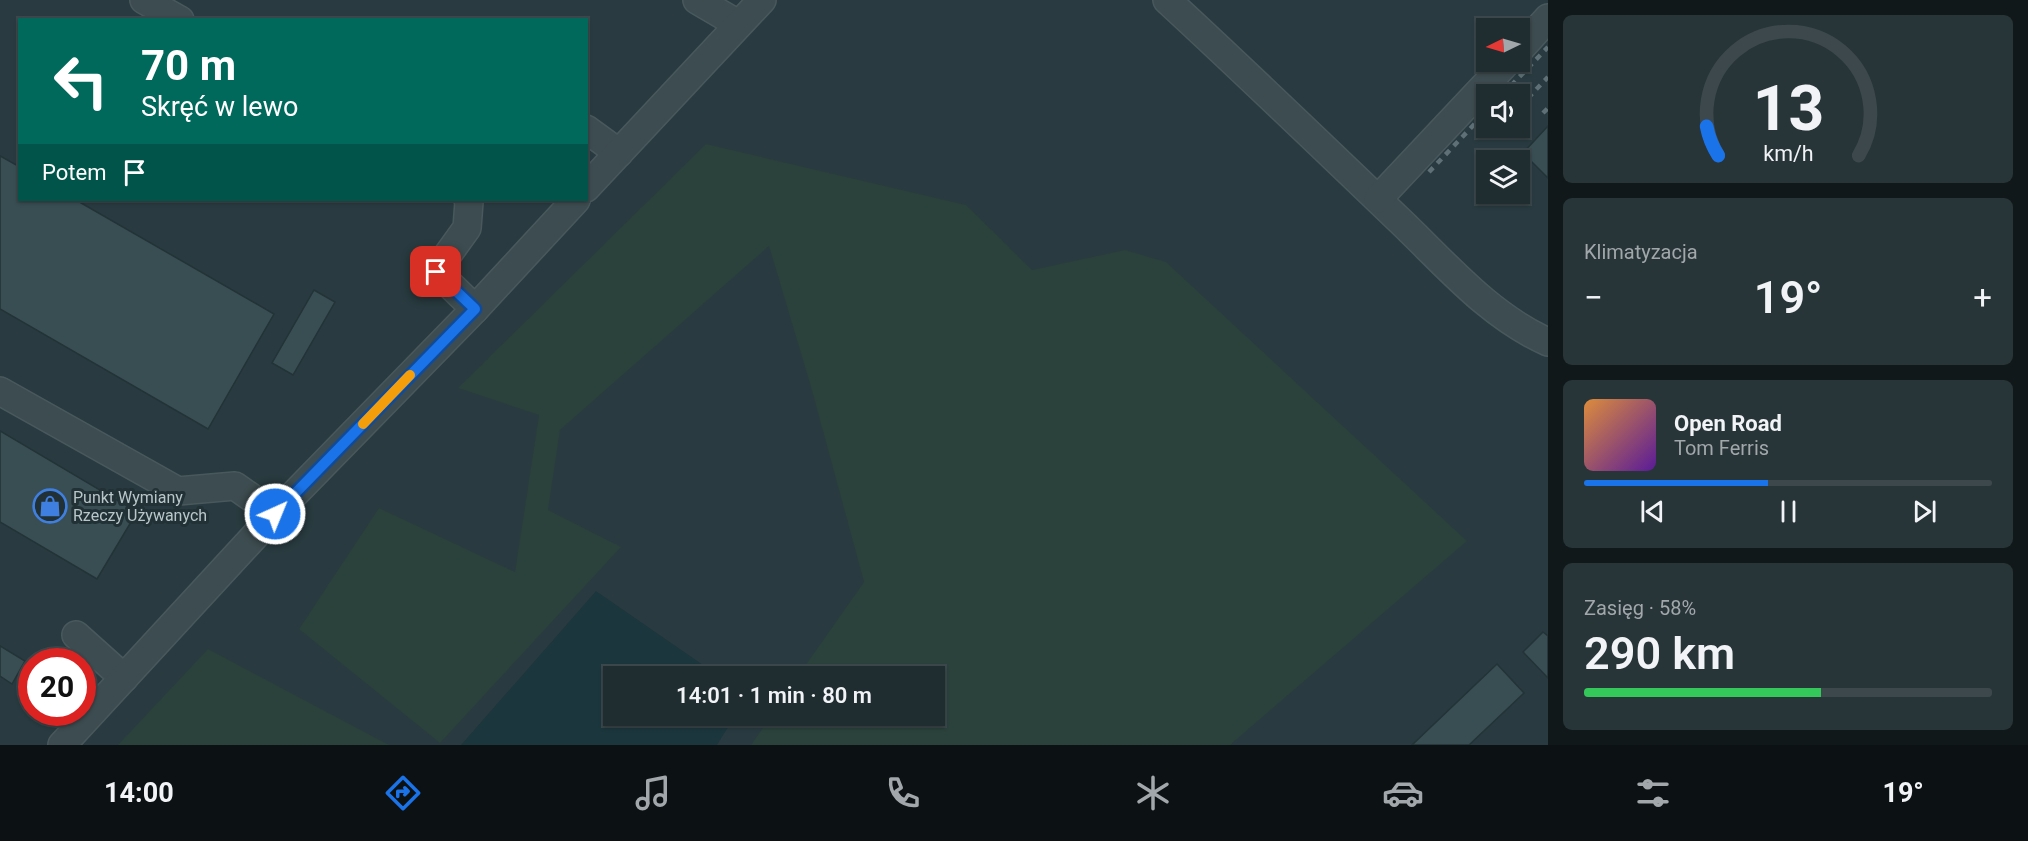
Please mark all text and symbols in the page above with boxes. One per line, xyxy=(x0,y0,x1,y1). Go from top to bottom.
north arrow xyxy=(1476,18,1530,72)
map controls xyxy=(1476,18,1530,204)
text: 70 m xyxy=(141,41,236,90)
icon: left xyxy=(42,42,120,120)
text: 13 xyxy=(1752,72,1824,145)
button: sound xyxy=(1476,84,1530,138)
text: Skręć w lewo xyxy=(141,91,298,123)
text: km/h xyxy=(1763,141,1813,166)
button: layers xyxy=(1476,150,1530,204)
icon: arrive xyxy=(118,156,151,189)
text: Potem xyxy=(42,160,106,185)
text: Klimatyzacja xyxy=(1584,240,1698,264)
pin xyxy=(410,246,461,297)
icon: arrive xyxy=(419,255,452,288)
text: 19° xyxy=(1754,271,1822,324)
text: − xyxy=(1584,278,1603,317)
text: + xyxy=(1973,278,1992,317)
text: Open Road xyxy=(1674,411,1782,436)
text: Tom Ferris xyxy=(1674,436,1769,460)
position arrow xyxy=(243,482,307,546)
shop icon: Punkt Wymiany Rzeczy Używanych xyxy=(32,488,68,524)
place label: Punkt Wymiany Rzeczy Używanych xyxy=(73,488,207,525)
icon: previous xyxy=(1636,495,1669,528)
icon: pause xyxy=(1772,495,1805,528)
icon: next xyxy=(1908,495,1941,528)
text: Zasięg · 58% xyxy=(1584,596,1696,620)
text: 290 km xyxy=(1584,627,1735,680)
speed limit sign: 20 xyxy=(18,648,96,726)
text: 14:01 · 1 min · 80 m xyxy=(676,683,872,708)
icon: directions xyxy=(382,772,424,814)
icon: music xyxy=(632,772,674,814)
icon: phone xyxy=(882,772,924,814)
icon: climate xyxy=(1132,772,1174,814)
icon: car xyxy=(1382,772,1424,814)
icon: filters xyxy=(1632,772,1674,814)
text: 14:00 xyxy=(104,777,174,809)
text: 19° xyxy=(1882,777,1924,809)

